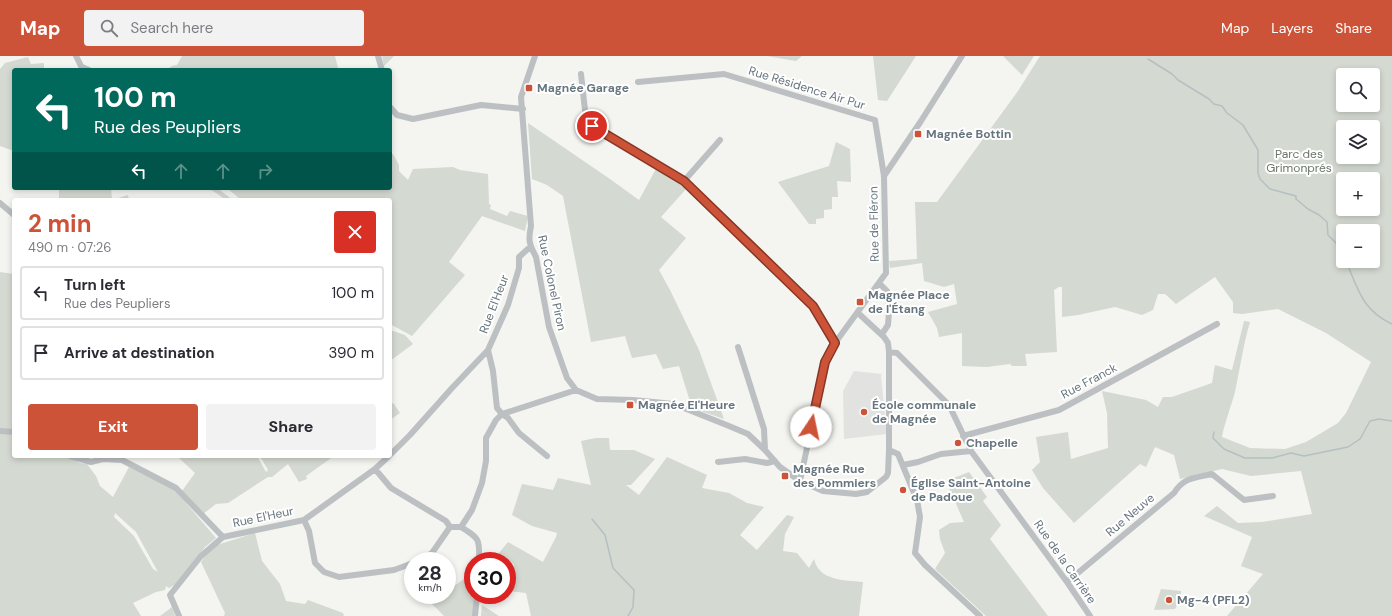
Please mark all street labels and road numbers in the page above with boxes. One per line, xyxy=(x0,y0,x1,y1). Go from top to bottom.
street label: Rue Résidence Air Pur xyxy=(747,63,868,114)
street label: Rue de Fléron xyxy=(865,186,883,262)
street label: Rue Colonel Piron xyxy=(534,234,570,332)
street label: Rue El'Heur xyxy=(475,272,513,336)
street label: Rue Franck xyxy=(1058,360,1120,402)
street label: Rue Neuve xyxy=(1102,490,1158,540)
street label: Rue El'Heur xyxy=(231,503,295,531)
street label: Rue de la Carrière xyxy=(1030,517,1100,607)

